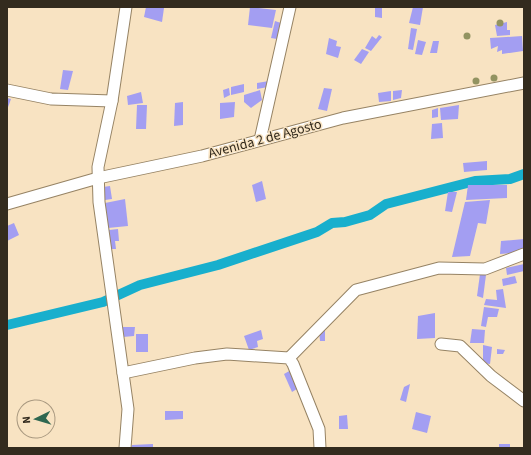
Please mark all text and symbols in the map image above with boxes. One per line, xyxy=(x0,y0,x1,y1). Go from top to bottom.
street label: Avenida 2 de Agosto xyxy=(206,114,324,164)
north arrow xyxy=(16,399,56,439)
text: N xyxy=(19,416,34,424)

